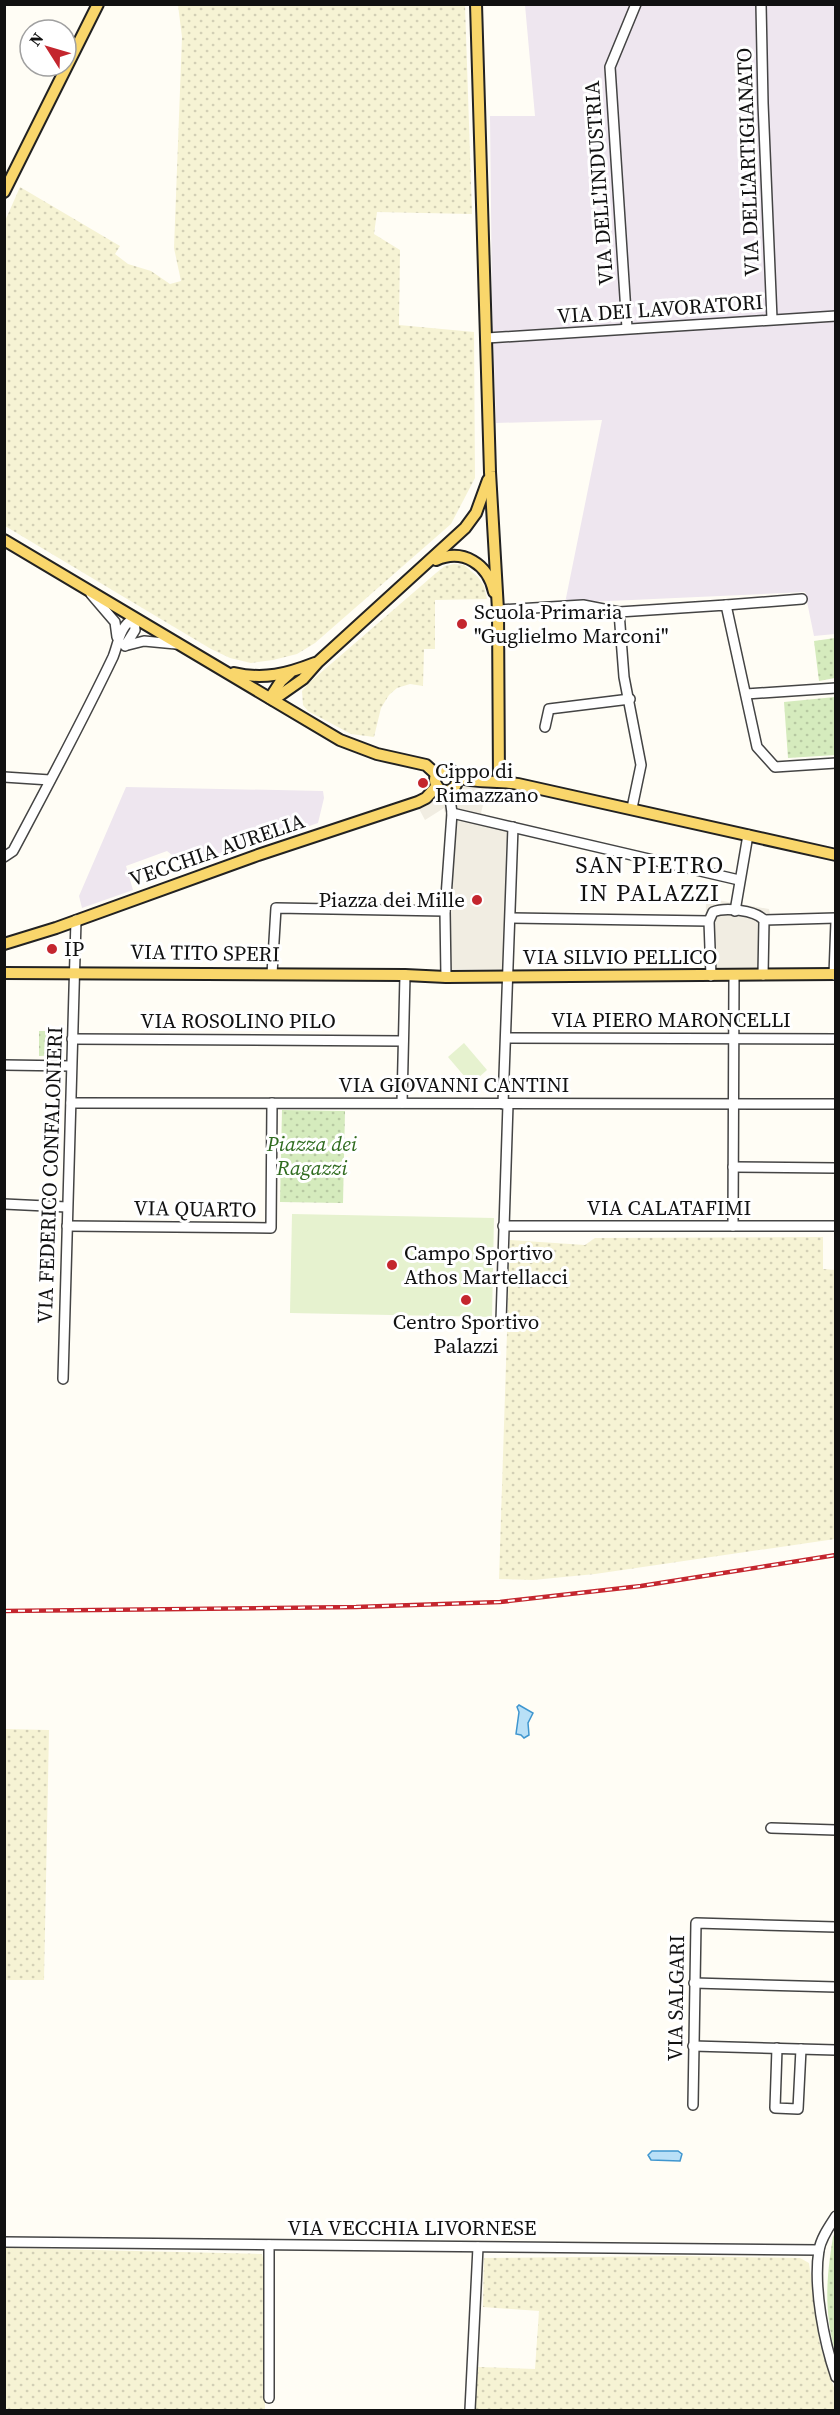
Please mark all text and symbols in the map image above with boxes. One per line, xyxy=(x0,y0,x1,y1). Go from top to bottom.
north arrow xyxy=(18,18,78,78)
text: N xyxy=(24,27,49,50)
street label: VIA DELL'ARTIGIANATO xyxy=(729,47,766,277)
street label: VIA DELL'INDUSTRIA xyxy=(577,80,620,286)
street label: VIA DEI LAVORATORI xyxy=(556,287,764,330)
place label: Scuola Primaria "Guglielmo Marconi" xyxy=(474,597,669,650)
marker: Scuola Primaria "Guglielmo Marconi" xyxy=(455,617,469,631)
place label: Cippo di Rimazzano xyxy=(435,756,539,809)
marker: Cippo di Rimazzano xyxy=(416,776,430,790)
street label: VECCHIA AURELIA xyxy=(125,806,309,893)
district label: SAN PIETRO IN PALAZZI xyxy=(575,848,725,909)
place label: Piazza dei Mille xyxy=(319,885,465,914)
marker: Piazza dei Mille xyxy=(470,893,484,907)
place label: IP xyxy=(64,934,84,963)
street label: VIA TITO SPERI xyxy=(130,937,280,968)
marker: IP xyxy=(45,942,59,956)
street label: VIA SILVIO PELLICO xyxy=(523,942,717,971)
street label: VIA PIERO MARONCELLI xyxy=(551,1005,791,1034)
street label: VIA ROSOLINO PILO xyxy=(140,1006,336,1035)
street label: VIA FEDERICO CONFALONIERI xyxy=(30,1026,69,1324)
street label: VIA GIOVANNI CANTINI xyxy=(339,1070,569,1099)
park label: Piazza dei Ragazzi xyxy=(266,1129,358,1182)
street label: VIA QUARTO xyxy=(133,1193,257,1224)
street label: VIA CALATAFIMI xyxy=(587,1193,751,1222)
place label: Campo Sportivo Athos Martellacci xyxy=(404,1238,568,1291)
marker: Campo Sportivo Athos Martellacci xyxy=(385,1258,399,1272)
marker: Centro Sportivo Palazzi xyxy=(459,1293,473,1307)
place label: Centro Sportivo Palazzi xyxy=(393,1307,539,1360)
street label: VIA SALGARI xyxy=(660,1935,691,2061)
street label: VIA VECCHIA LIVORNESE xyxy=(288,2213,536,2242)

